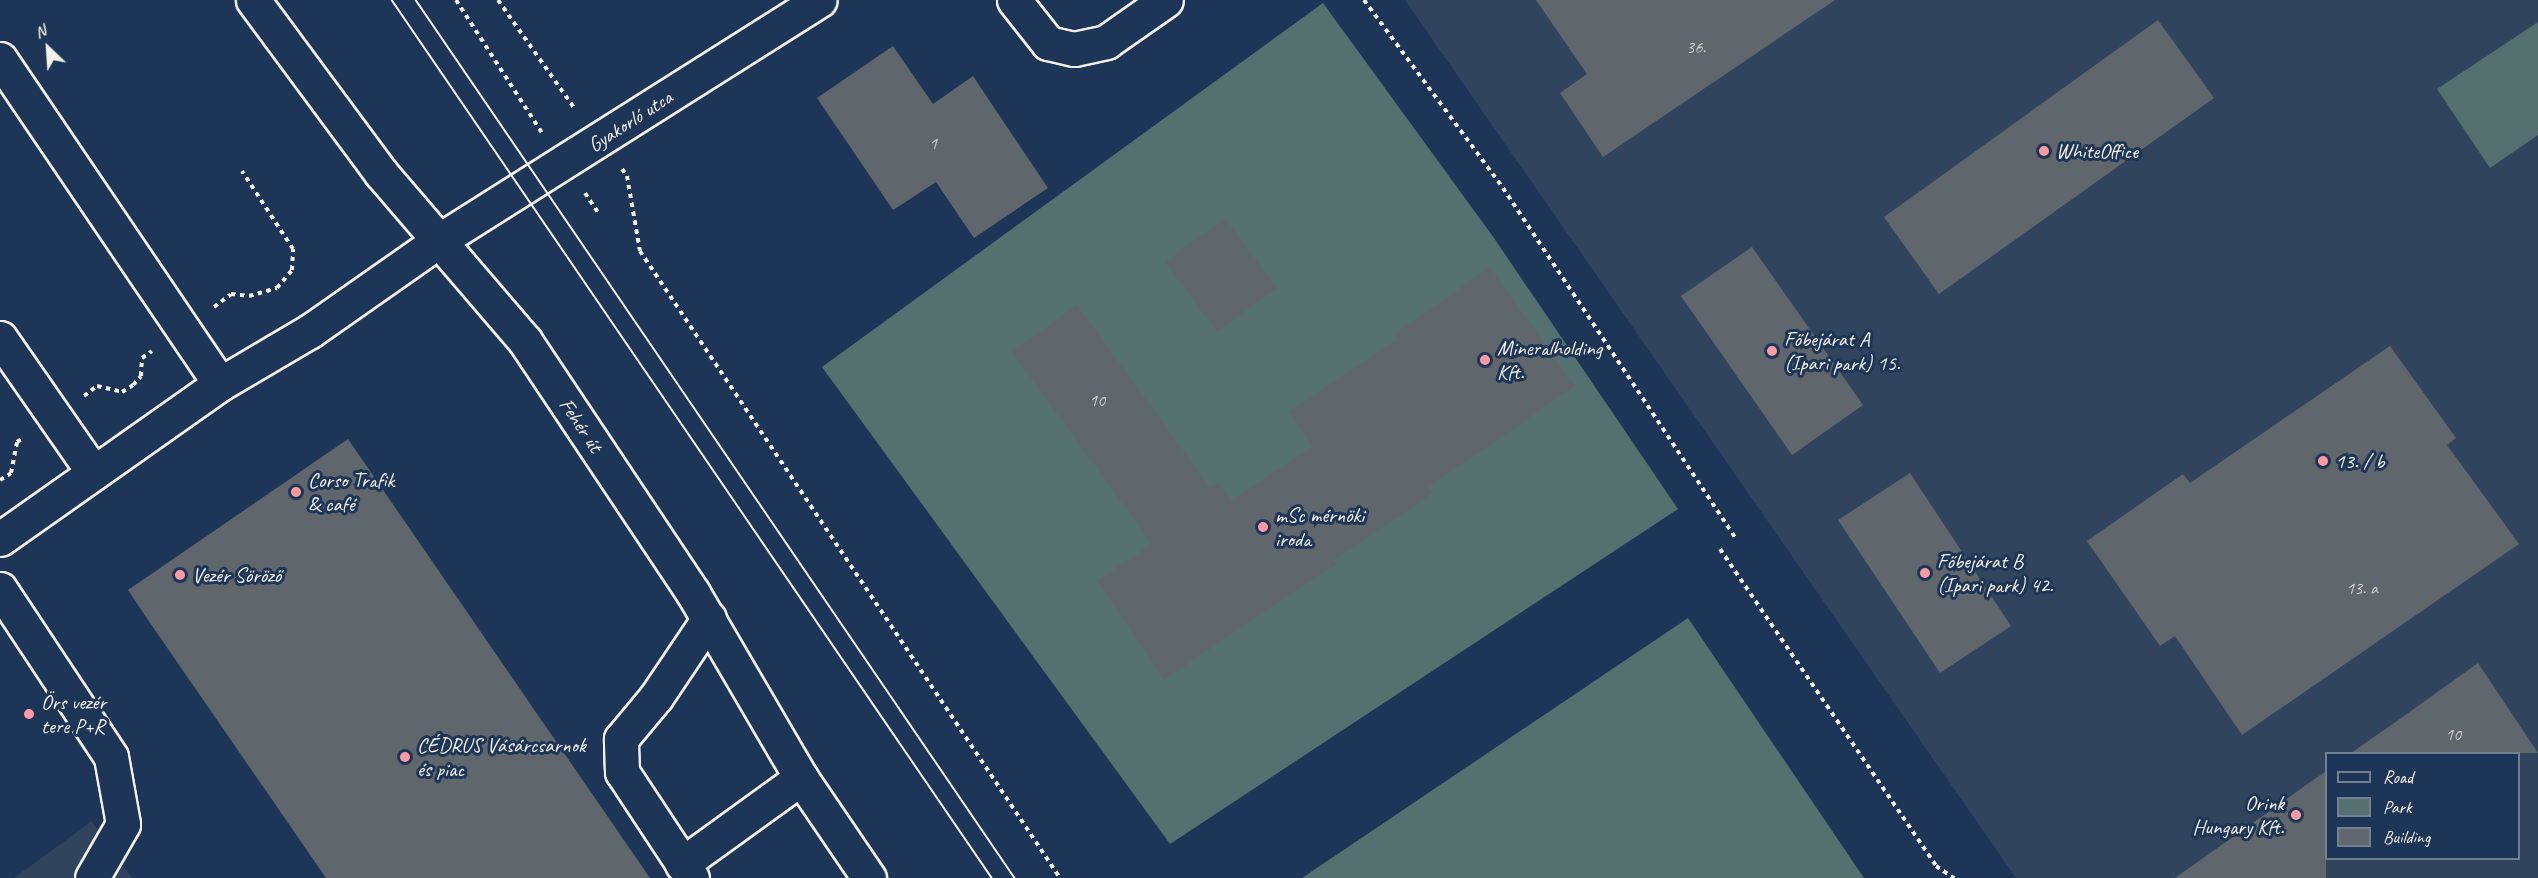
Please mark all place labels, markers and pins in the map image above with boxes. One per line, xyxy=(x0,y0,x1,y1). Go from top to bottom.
place label: WhiteOffice xyxy=(2056,138,2138,164)
marker: WhiteOffice xyxy=(2037,144,2051,158)
place label: Főbejárat A (Ipari park) 15. xyxy=(1784,326,1901,376)
place label: Mineralholding Kft. xyxy=(1497,335,1602,385)
marker: Főbejárat A (Ipari park) 15. xyxy=(1765,344,1779,358)
marker: Mineralholding Kft. xyxy=(1478,353,1492,367)
place label: 13. / b xyxy=(2335,448,2384,474)
marker: 13. / b xyxy=(2316,454,2330,468)
place label: Corso Trafik & café xyxy=(308,467,394,517)
marker: Corso Trafik & café xyxy=(289,485,303,499)
place label: mSc mérnöki iroda xyxy=(1275,502,1364,552)
marker: mSc mérnöki iroda xyxy=(1256,520,1270,534)
place label: Főbejárat B (Ipari park) 42. xyxy=(1937,548,2054,598)
place label: Vezér Söröző xyxy=(192,562,281,588)
marker: Főbejárat B (Ipari park) 42. xyxy=(1918,566,1932,580)
marker: Vezér Söröző xyxy=(173,568,187,582)
place label: Örs vezér tere P+R xyxy=(41,689,106,739)
marker: Örs vezér tere P+R xyxy=(22,707,36,721)
place label: CÉDRUS Vásárcsarnok és piac xyxy=(417,732,586,782)
marker: CÉDRUS Vásárcsarnok és piac xyxy=(398,750,412,764)
place label: Orink Hungary Kft. xyxy=(2192,790,2284,840)
marker: Orink Hungary Kft. xyxy=(2289,808,2303,822)

